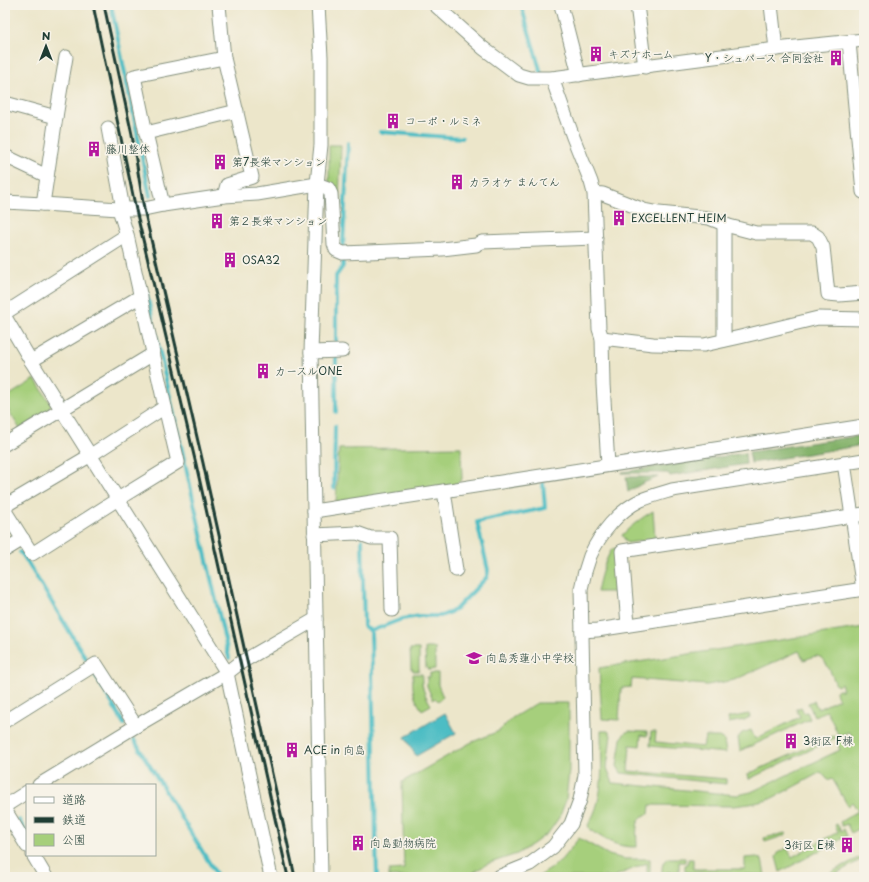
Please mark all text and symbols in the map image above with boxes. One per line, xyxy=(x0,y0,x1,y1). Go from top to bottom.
north arrow xyxy=(26,26,66,66)
text: N xyxy=(42,27,51,44)
building icon: キズナホーム xyxy=(587,45,605,63)
place label: キズナホーム xyxy=(608,45,674,62)
place label: Y・シュパース 合同会社 xyxy=(705,49,824,66)
building icon: Y・シュパース 合同会社 xyxy=(827,49,845,67)
building icon: コーポ・ルミネ xyxy=(384,112,402,130)
place label: コーポ・ルミネ xyxy=(405,112,482,129)
building icon: 藤川整体 xyxy=(85,140,103,158)
place label: 藤川整体 xyxy=(106,140,150,157)
building icon: 第7長栄マンション xyxy=(211,153,229,171)
place label: 第7長栄マンション xyxy=(232,153,326,170)
building icon: カラオケ まんてん xyxy=(448,173,466,191)
place label: カラオケ まんてん xyxy=(469,173,560,190)
building icon: EXCELLENT HEIM xyxy=(610,209,628,227)
place label: EXCELLENT HEIM xyxy=(631,209,727,226)
building icon: 第２長栄マンション xyxy=(208,212,226,230)
place label: 第２長栄マンション xyxy=(229,212,328,229)
building icon: OSA32 xyxy=(221,251,239,269)
place label: OSA32 xyxy=(242,251,280,268)
building icon: カースルONE xyxy=(254,362,272,380)
place label: カースルONE xyxy=(275,362,343,379)
school or university icon: 向島秀蓮小中学校 xyxy=(465,649,483,667)
place label: 向島秀蓮小中学校 xyxy=(486,649,574,666)
building icon: 3街区 F棟 xyxy=(782,732,800,750)
place label: 3街区 F棟 xyxy=(803,732,853,749)
building icon: ACE in 向島 xyxy=(283,741,301,759)
place label: ACE in 向島 xyxy=(304,741,366,758)
legend xyxy=(26,784,156,856)
text: 道路 xyxy=(62,790,86,808)
text: 鉄道 xyxy=(62,810,86,828)
text: 公園 xyxy=(62,830,86,848)
building icon: 向島動物病院 xyxy=(349,834,367,852)
place label: 向島動物病院 xyxy=(370,834,436,851)
place label: 3街区 E棟 xyxy=(784,836,835,853)
building icon: 3街区 E棟 xyxy=(838,836,856,854)

